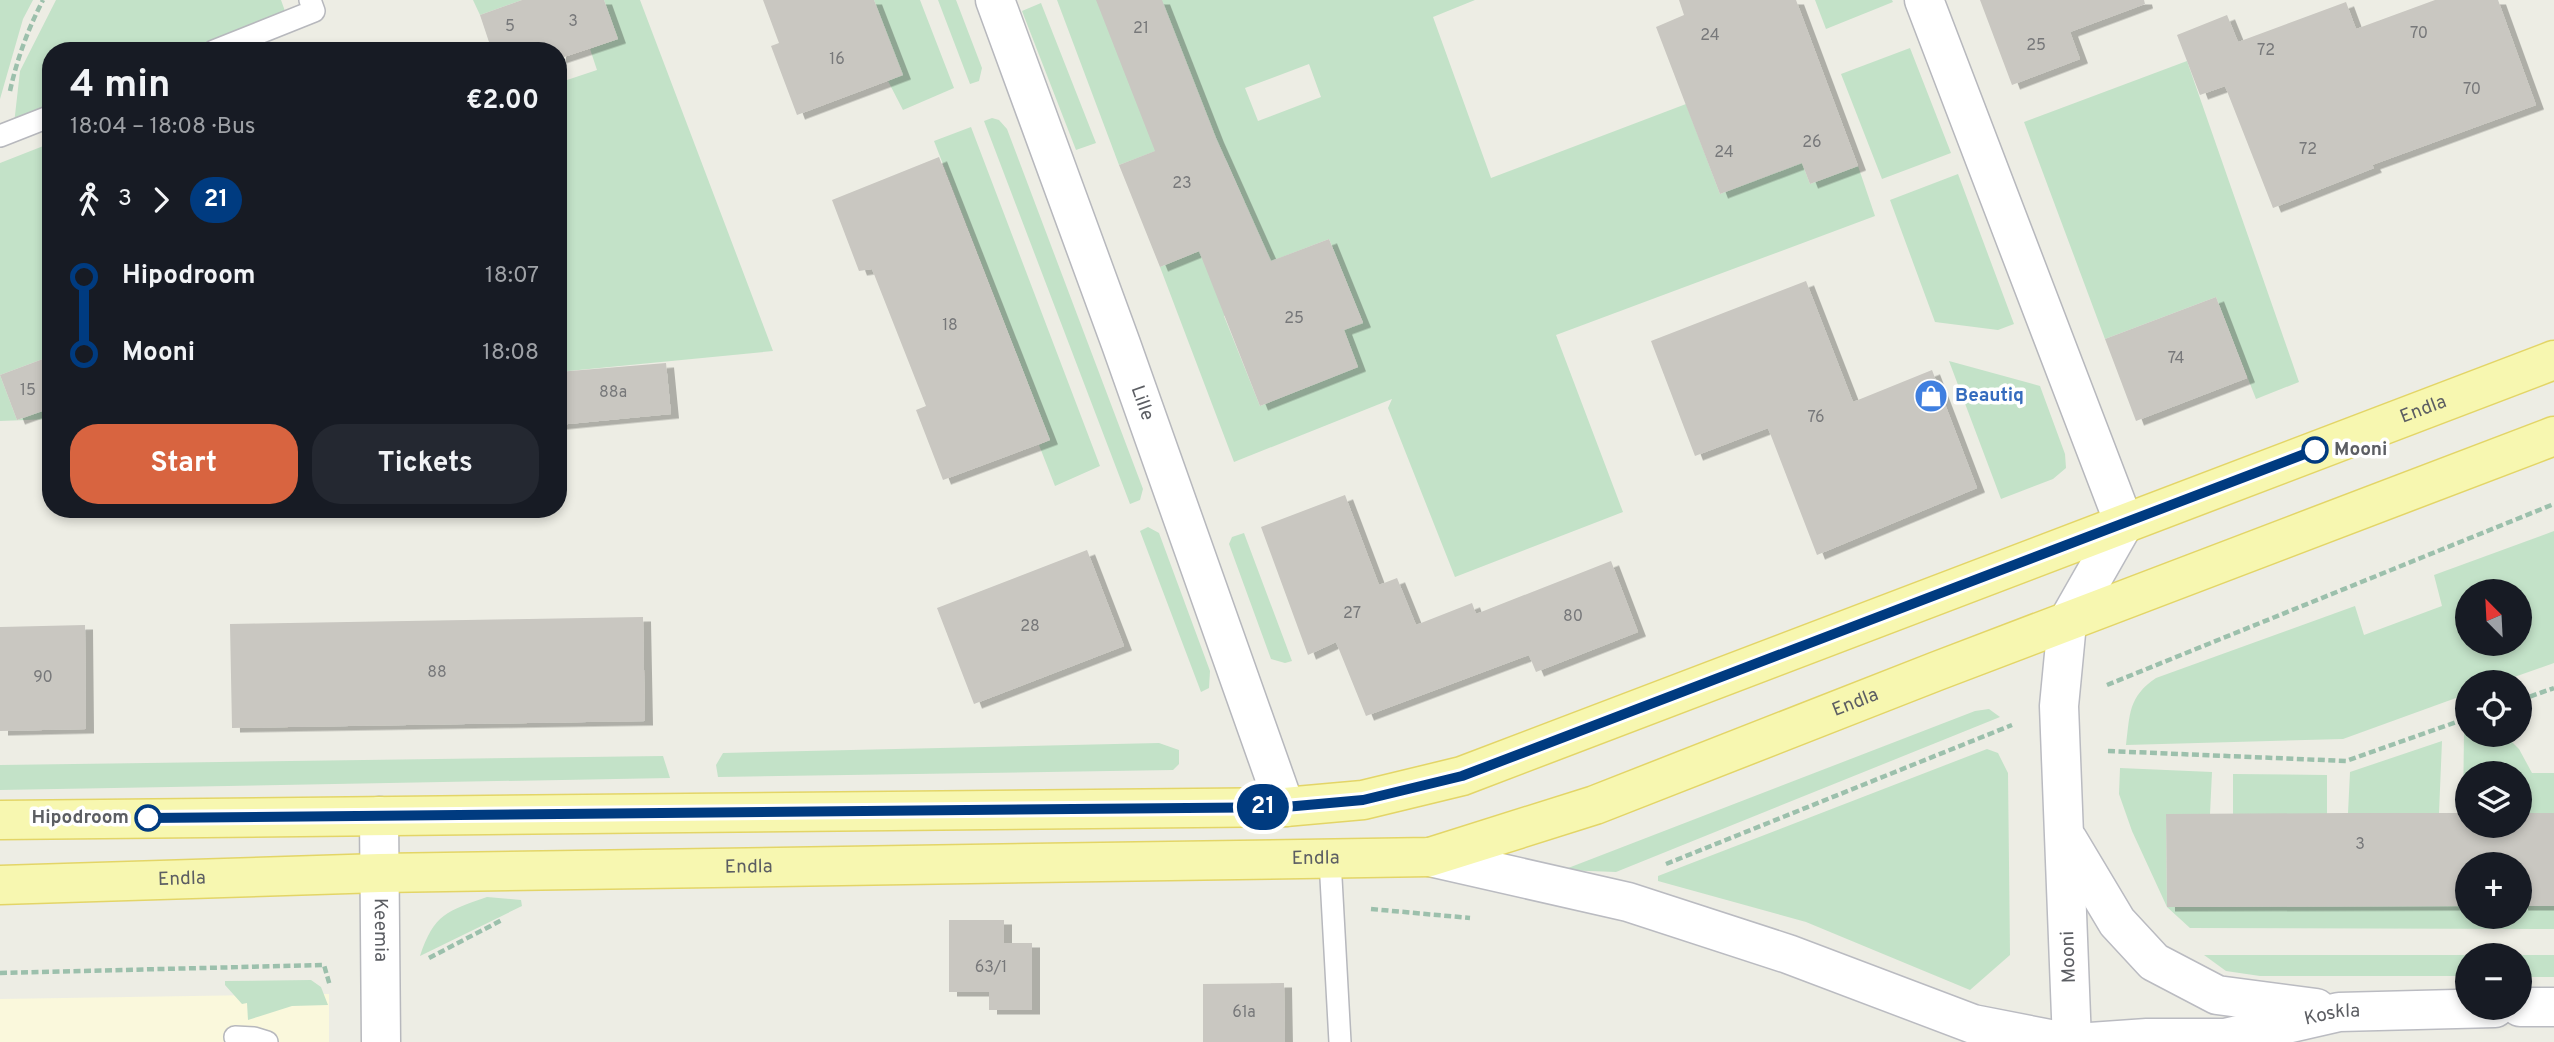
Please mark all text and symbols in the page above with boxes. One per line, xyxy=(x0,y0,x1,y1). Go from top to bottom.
house number: 3 xyxy=(568,12,578,32)
house number: 5 xyxy=(505,17,515,37)
house number: 21 xyxy=(1133,19,1149,39)
house number: 70 xyxy=(2410,24,2428,44)
house number: 24 xyxy=(1700,26,1720,46)
house number: 25 xyxy=(2026,36,2046,56)
house number: 72 xyxy=(2257,41,2275,61)
house number: 16 xyxy=(829,50,845,70)
text: 4 min xyxy=(70,62,170,111)
house number: 70 xyxy=(2463,80,2481,100)
text: €2.00 xyxy=(466,85,539,118)
text: 18:04 – 18:08 · Bus xyxy=(70,113,256,142)
house number: 26 xyxy=(1802,133,1822,153)
house number: 72 xyxy=(2299,140,2317,160)
house number: 24 xyxy=(1714,143,1734,163)
house number: 23 xyxy=(1172,174,1192,194)
icon: walk xyxy=(70,181,108,219)
icon: forward xyxy=(142,181,180,219)
text: 3 xyxy=(118,185,132,214)
text: 21 xyxy=(204,185,228,215)
text: Hipodroom xyxy=(122,260,255,293)
text: 18:07 xyxy=(485,262,539,291)
house number: 25 xyxy=(1284,309,1304,329)
house number: 18 xyxy=(942,316,958,336)
text: Mooni xyxy=(122,337,195,370)
text: 18:08 xyxy=(482,339,539,368)
house number: 74 xyxy=(2168,349,2184,369)
shop icon: Beautiq xyxy=(1912,377,1950,415)
house number: 15 xyxy=(20,381,36,401)
street label: Lille xyxy=(1125,382,1159,424)
house number: 88a xyxy=(599,383,627,403)
place label: Beautiq xyxy=(1955,384,2024,408)
street label: Endla xyxy=(2397,390,2450,430)
house number: 76 xyxy=(1807,408,1825,428)
button: Start xyxy=(70,424,298,504)
button: Tickets xyxy=(312,424,539,504)
marker: Mooni xyxy=(2302,437,2328,463)
place label: Mooni xyxy=(2334,438,2387,462)
north arrow xyxy=(2455,579,2532,656)
map controls xyxy=(2455,579,2532,1020)
house number: 27 xyxy=(1343,604,1361,624)
house number: 80 xyxy=(1563,607,1583,627)
house number: 28 xyxy=(1020,617,1040,637)
house number: 88 xyxy=(427,663,447,683)
house number: 90 xyxy=(33,668,53,688)
button: locate xyxy=(2455,670,2532,747)
street label: Endla xyxy=(1829,683,1882,723)
button: layers xyxy=(2455,761,2532,838)
line badge: 21 xyxy=(1232,784,1294,830)
text: 21 xyxy=(1251,792,1275,822)
marker: Hipodroom xyxy=(135,805,161,831)
place label: Hipodroom xyxy=(31,806,129,830)
house number: 3 xyxy=(2355,835,2365,855)
street label: Endla xyxy=(1292,846,1340,871)
button: + xyxy=(2455,852,2532,929)
street label: Endla xyxy=(725,855,773,880)
street label: Endla xyxy=(158,867,206,892)
street label: Keemia xyxy=(368,898,392,962)
street label: Mooni xyxy=(2056,930,2082,984)
button: − xyxy=(2455,943,2532,1020)
house number: 63/1 xyxy=(975,958,1007,978)
street label: Koskla xyxy=(2302,999,2360,1032)
house number: 61a xyxy=(1232,1003,1256,1023)

